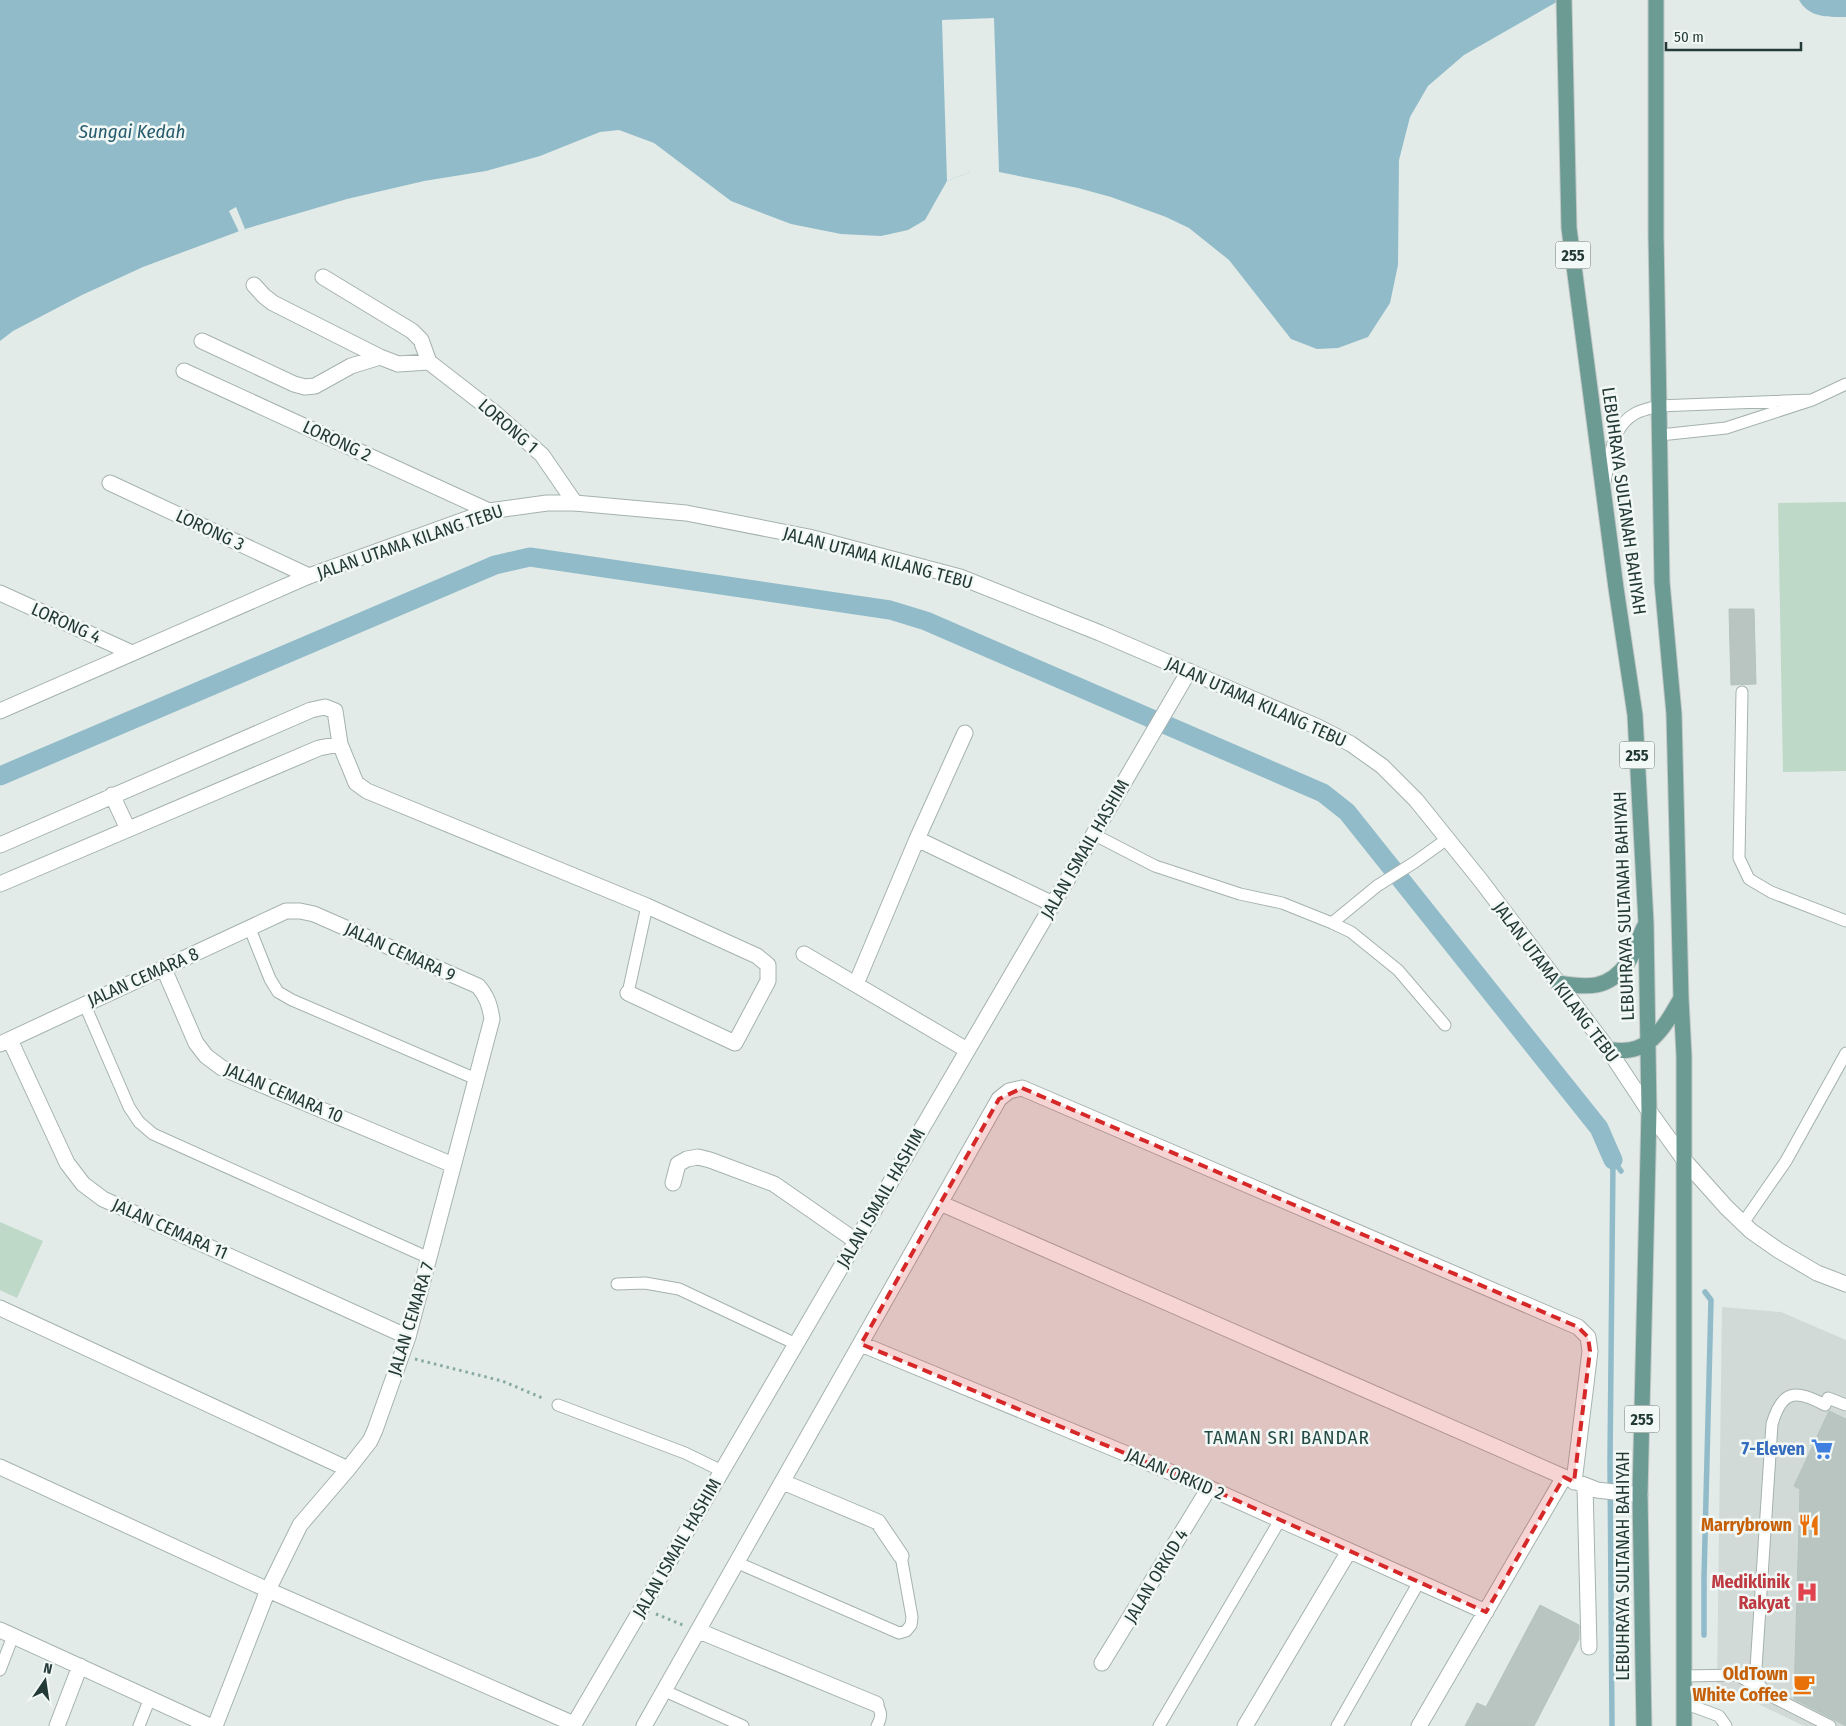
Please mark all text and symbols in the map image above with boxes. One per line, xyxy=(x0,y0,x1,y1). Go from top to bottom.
scale bar xyxy=(1666,20,1801,52)
text: 50 m xyxy=(1674,28,1704,46)
water label: Sungai Kedah xyxy=(78,120,185,143)
road number: 255 xyxy=(1556,242,1590,268)
street label: LEBUHRAYA SULTANAH BAHIYAH xyxy=(1597,386,1651,616)
street label: LORONG 1 xyxy=(474,394,542,458)
street label: LORONG 2 xyxy=(299,416,375,466)
street label: JALAN UTAMA KILANG TEBU xyxy=(314,500,506,584)
street label: LORONG 3 xyxy=(172,505,248,555)
street label: JALAN UTAMA KILANG TEBU xyxy=(781,522,975,594)
street label: LORONG 4 xyxy=(28,598,104,648)
street label: JALAN UTAMA KILANG TEBU xyxy=(1162,652,1350,752)
road number: 255 xyxy=(1620,742,1654,768)
street label: JALAN ISMAIL HASHIM xyxy=(1036,775,1134,923)
street label: LEBUHRAYA SULTANAH BAHIYAH xyxy=(1609,791,1639,1021)
street label: JALAN UTAMA KILANG TEBU xyxy=(1488,897,1624,1067)
street label: JALAN CEMARA 9 xyxy=(341,918,459,986)
street label: JALAN CEMARA 8 xyxy=(84,943,202,1011)
street label: JALAN CEMARA 10 xyxy=(221,1058,347,1128)
street label: JALAN ISMAIL HASHIM xyxy=(832,1124,930,1272)
street label: JALAN CEMARA 11 xyxy=(109,1194,231,1264)
street label: JALAN CEMARA 7 xyxy=(383,1260,439,1378)
road number: 255 xyxy=(1624,1406,1660,1432)
district label: TAMAN SRI BANDAR xyxy=(1204,1426,1370,1449)
supermarket icon: 7-Eleven xyxy=(1809,1436,1835,1462)
place label: 7-Eleven xyxy=(1742,1438,1805,1460)
street label: JALAN ORKID 2 xyxy=(1122,1443,1228,1505)
street label: LEBUHRAYA SULTANAH BAHIYAH xyxy=(1612,1451,1634,1681)
street label: JALAN ISMAIL HASHIM xyxy=(628,1474,726,1622)
restaurant icon: Marrybrown xyxy=(1796,1512,1822,1538)
place label: Marrybrown xyxy=(1701,1514,1792,1536)
street label: JALAN ORKID 4 xyxy=(1119,1525,1193,1627)
place label: Mediklinik Rakyat xyxy=(1711,1571,1791,1614)
hospital icon: Mediklinik Rakyat xyxy=(1794,1579,1820,1605)
north arrow xyxy=(20,1656,70,1706)
text: N xyxy=(42,1660,54,1678)
place label: OldTown White Coffee xyxy=(1693,1663,1788,1706)
cafe icon: OldTown White Coffee xyxy=(1791,1671,1817,1697)

